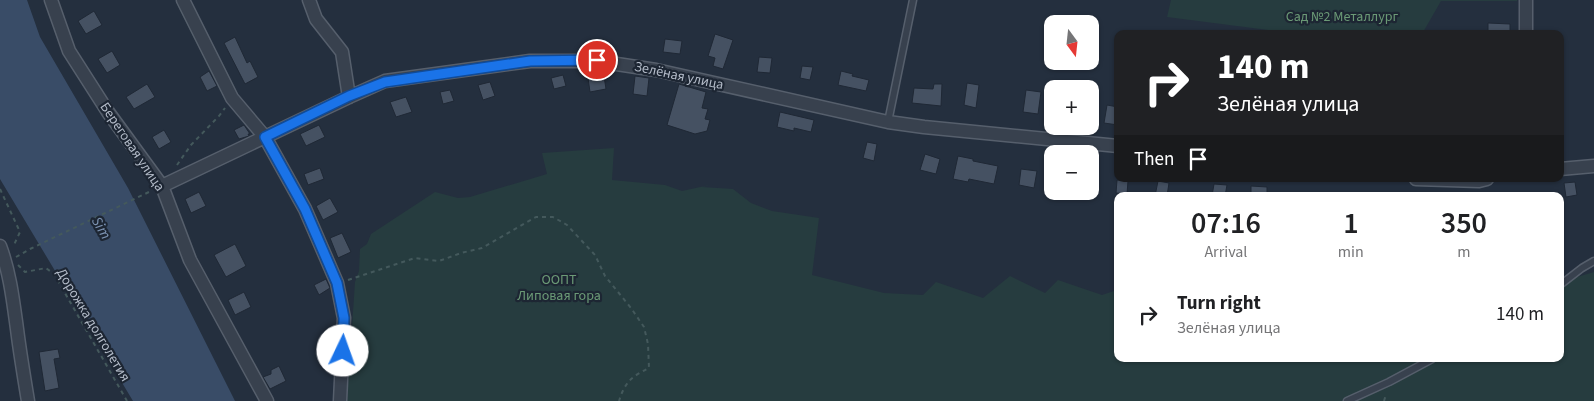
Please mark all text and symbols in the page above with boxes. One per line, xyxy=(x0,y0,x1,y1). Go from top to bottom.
park label: Сад №2 Металлург xyxy=(1286,7,1399,27)
north arrow xyxy=(1044,15,1099,70)
map controls xyxy=(1044,15,1099,200)
pin xyxy=(576,39,618,81)
text: 140 m xyxy=(1217,42,1309,92)
icon: arrive xyxy=(583,46,611,74)
icon: right xyxy=(1134,50,1199,115)
street label: Зелёная улица xyxy=(633,57,725,95)
button: + xyxy=(1044,80,1099,135)
text: Зелёная улица xyxy=(1217,88,1359,120)
street label: Береговая улица xyxy=(95,99,169,195)
button: − xyxy=(1044,145,1099,200)
icon: arrive xyxy=(1184,145,1212,173)
text: Then xyxy=(1134,146,1174,173)
text: 07:16 xyxy=(1191,202,1261,245)
text: 1 xyxy=(1343,202,1359,245)
text: 350 xyxy=(1441,202,1487,245)
water label: Sim xyxy=(86,213,116,243)
text: Arrival xyxy=(1204,241,1247,263)
text: min xyxy=(1338,241,1364,263)
text: m xyxy=(1457,241,1471,263)
street label: Дорожка долголетия xyxy=(51,264,135,386)
park label: ООПТ Липовая гора xyxy=(517,270,601,306)
text: Turn right xyxy=(1177,290,1261,317)
icon: right xyxy=(1134,301,1162,329)
text: 140 m xyxy=(1496,301,1544,328)
text: Зелёная улица xyxy=(1177,317,1281,339)
position arrow xyxy=(316,324,368,376)

